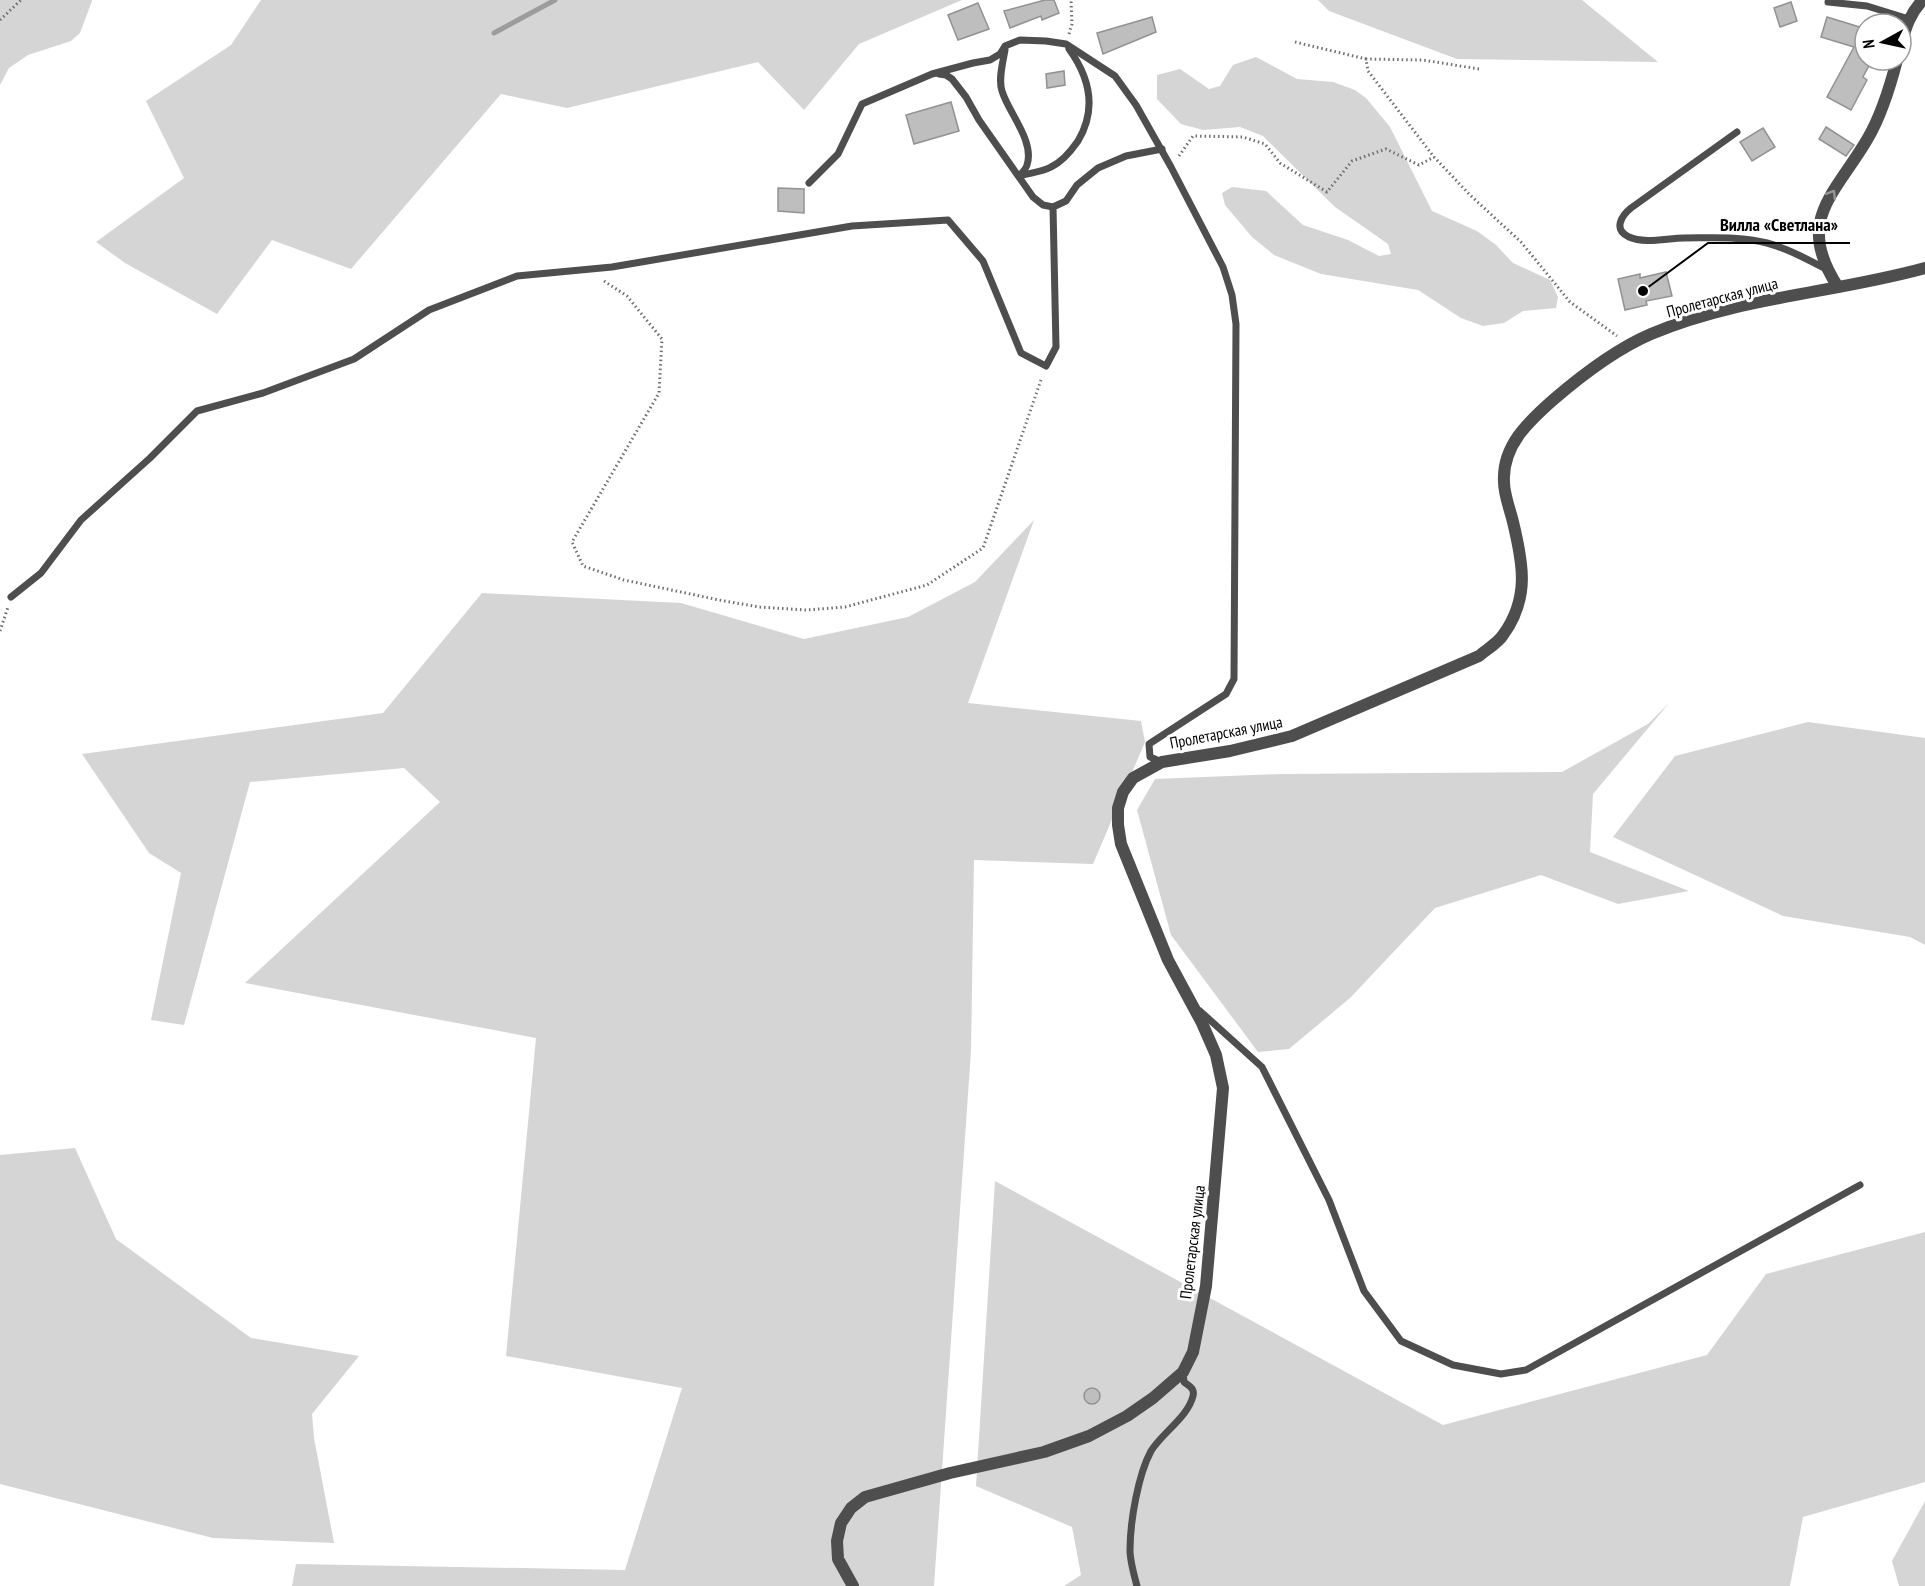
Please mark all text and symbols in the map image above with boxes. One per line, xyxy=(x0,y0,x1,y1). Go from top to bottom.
north arrow xyxy=(1853,12,1913,72)
text: N xyxy=(1858,38,1879,50)
one-way arrow xyxy=(1825,190,1837,200)
callout: Вилла «Светлана» xyxy=(1708,207,1850,243)
text: Вилла «Светлана» xyxy=(1720,213,1838,236)
street label: Пролетарская улица xyxy=(1664,273,1780,321)
street label: Пролетарская улица xyxy=(1168,711,1284,753)
street label: Пролетарская улица xyxy=(1175,1184,1209,1300)

